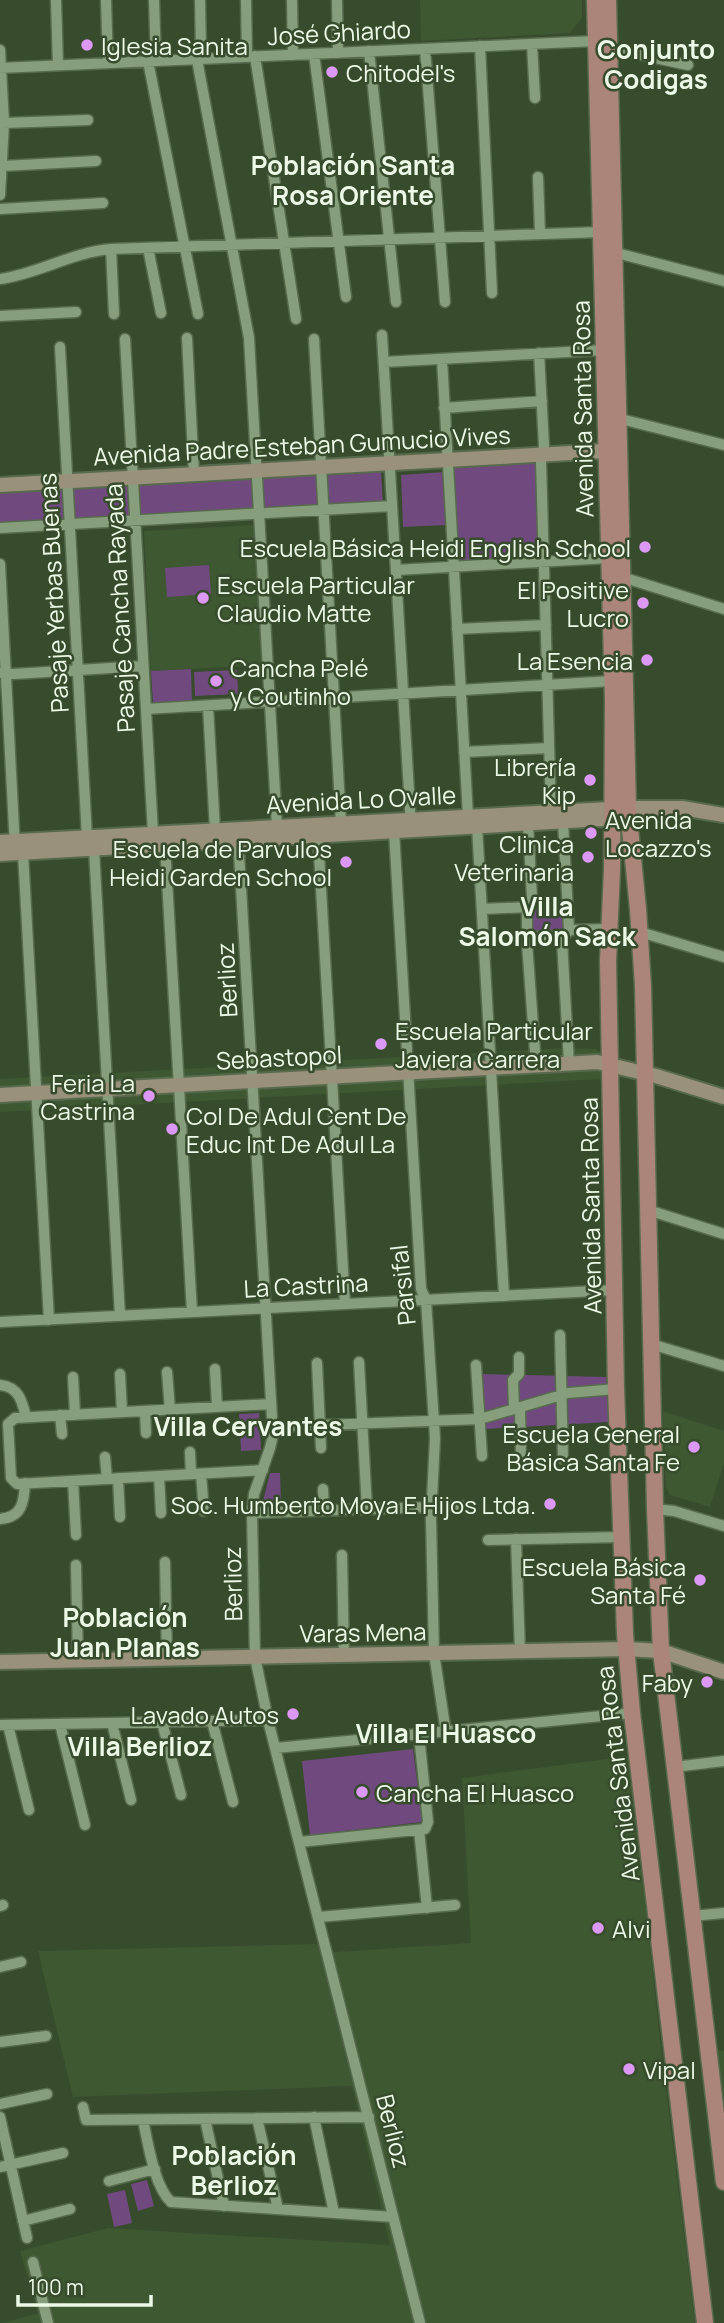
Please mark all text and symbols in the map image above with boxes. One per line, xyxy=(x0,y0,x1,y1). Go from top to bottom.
street label: José Ghiardo xyxy=(266,12,412,52)
place label: Iglesia Sanita xyxy=(101,29,248,62)
district label: Conjunto Codigas xyxy=(597,31,715,97)
marker: Iglesia Sanita xyxy=(79,37,95,53)
place label: Chitodel's xyxy=(346,56,455,89)
marker: Chitodel's xyxy=(324,64,340,80)
district label: Población Santa Rosa Oriente xyxy=(251,147,455,213)
street label: Avenida Santa Rosa xyxy=(564,300,600,518)
street label: Avenida Padre Esteban Gumucio Vives xyxy=(92,418,512,472)
street label: Pasaje Yerbas Buenas xyxy=(30,472,76,714)
street label: Pasaje Cancha Rayada xyxy=(96,483,142,733)
place label: Escuela Básica Heidi English School xyxy=(240,531,631,564)
marker: Escuela Básica Heidi English School xyxy=(637,539,653,555)
place label: Escuela Particular Claudio Matte xyxy=(217,568,415,629)
place label: El Positive Lucro xyxy=(517,573,629,634)
marker: Escuela Particular Claudio Matte xyxy=(195,590,211,606)
marker: El Positive Lucro xyxy=(635,595,651,611)
place label: La Esencia xyxy=(517,644,633,677)
place label: Cancha Pelé y Coutinho xyxy=(230,651,368,712)
marker: La Esencia xyxy=(639,652,655,668)
marker: Cancha Pelé y Coutinho xyxy=(208,673,224,689)
place label: Librería Kip xyxy=(494,750,576,811)
marker: Librería Kip xyxy=(582,772,598,788)
street label: Avenida Lo Ovalle xyxy=(265,778,457,820)
place label: Avenida Locazzo's xyxy=(605,803,712,864)
marker: Avenida Locazzo's xyxy=(583,825,599,841)
place label: Clinica Veterinaria xyxy=(454,827,574,888)
place label: Escuela de Parvulos Heidi Garden School xyxy=(109,832,332,893)
marker: Clinica Veterinaria xyxy=(580,849,596,865)
marker: Escuela de Parvulos Heidi Garden School xyxy=(338,854,354,870)
district label: Villa Salomón Sack xyxy=(458,888,637,954)
street label: Berlioz xyxy=(208,942,244,1018)
place label: Escuela Particular Javiera Carrera xyxy=(395,1014,593,1075)
marker: Escuela Particular Javiera Carrera xyxy=(373,1036,389,1052)
street label: Sebastopol xyxy=(215,1037,343,1077)
place label: Feria La Castrina xyxy=(40,1066,135,1127)
marker: Feria La Castrina xyxy=(141,1088,157,1104)
street label: Avenida Santa Rosa xyxy=(572,1097,608,1315)
place label: Col De Adul Cent De Educ Int De Adul La xyxy=(186,1099,406,1160)
marker: Col De Adul Cent De Educ Int De Adul La xyxy=(164,1121,180,1137)
street label: Parsifal xyxy=(381,1243,423,1327)
street label: La Castrina xyxy=(243,1265,369,1305)
district label: Villa Cervantes xyxy=(154,1408,342,1444)
place label: Escuela General Básica Santa Fe xyxy=(503,1417,680,1478)
marker: Escuela General Básica Santa Fe xyxy=(686,1439,702,1455)
place label: Soc. Humberto Moya E Hijos Ltda. xyxy=(171,1488,536,1521)
marker: Soc. Humberto Moya E Hijos Ltda. xyxy=(542,1496,558,1512)
street label: Berlioz xyxy=(215,1546,249,1622)
place label: Escuela Básica Santa Fé xyxy=(522,1550,686,1611)
marker: Escuela Básica Santa Fé xyxy=(692,1572,708,1588)
district label: Población Juan Planas xyxy=(50,1599,200,1665)
street label: Varas Mena xyxy=(299,1614,427,1650)
street label: Avenida Santa Rosa xyxy=(587,1664,647,1884)
place label: Faby xyxy=(642,1666,693,1699)
marker: Faby xyxy=(699,1674,715,1690)
place label: Lavado Autos xyxy=(131,1698,279,1731)
marker: Lavado Autos xyxy=(285,1706,301,1722)
district label: Villa El Huasco xyxy=(356,1715,536,1751)
district label: Villa Berlioz xyxy=(68,1728,212,1764)
place label: Cancha El Huasco xyxy=(376,1776,574,1809)
marker: Cancha El Huasco xyxy=(354,1784,370,1800)
place label: Alvi xyxy=(612,1912,651,1945)
marker: Alvi xyxy=(590,1920,606,1936)
place label: Vipal xyxy=(643,2053,696,2086)
marker: Vipal xyxy=(621,2061,637,2077)
street label: Berlioz xyxy=(369,2091,419,2171)
district label: Población Berlioz xyxy=(172,2137,296,2203)
scale bar xyxy=(18,2264,150,2308)
text: 100 m xyxy=(28,2273,84,2301)

